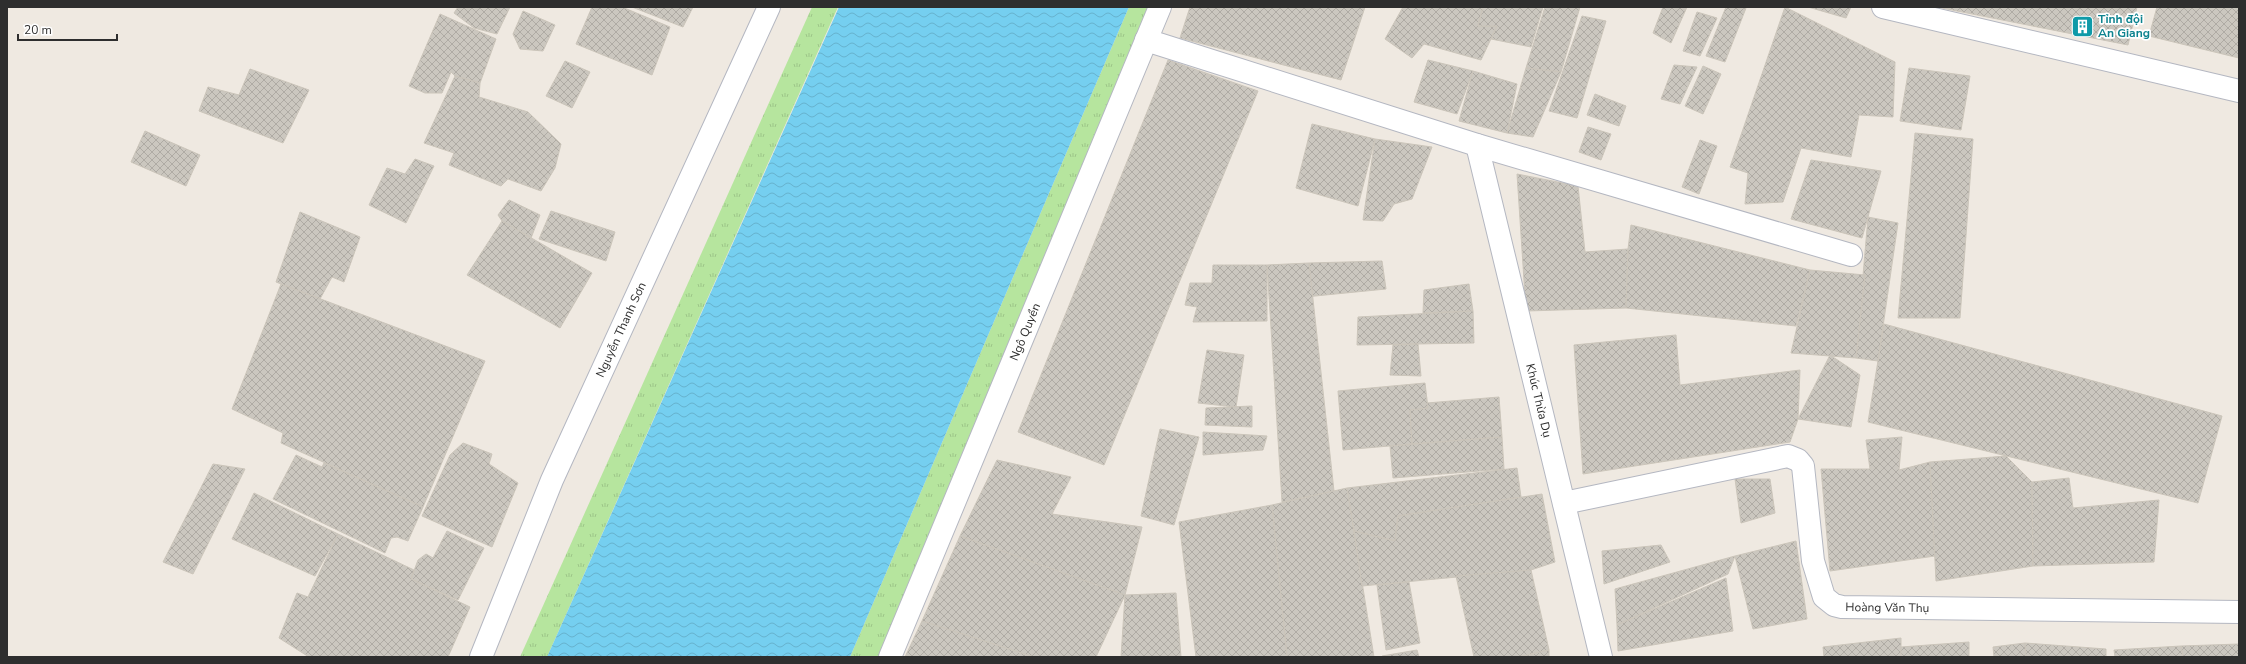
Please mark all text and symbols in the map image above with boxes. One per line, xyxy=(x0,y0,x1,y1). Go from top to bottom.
place label: Tỉnh đội An Giang xyxy=(2098,11,2150,41)
building icon: Tỉnh đội An Giang xyxy=(2069,13,2095,39)
scale bar xyxy=(18,16,117,42)
text: 20 m xyxy=(24,22,52,38)
street label: Nguyễn Thanh Sơn xyxy=(592,280,650,380)
street label: Ngô Quyền xyxy=(1006,301,1044,363)
street label: Khúc Thừa Dụ xyxy=(1522,362,1556,439)
street label: Hoàng Văn Thụ xyxy=(1845,599,1929,616)

